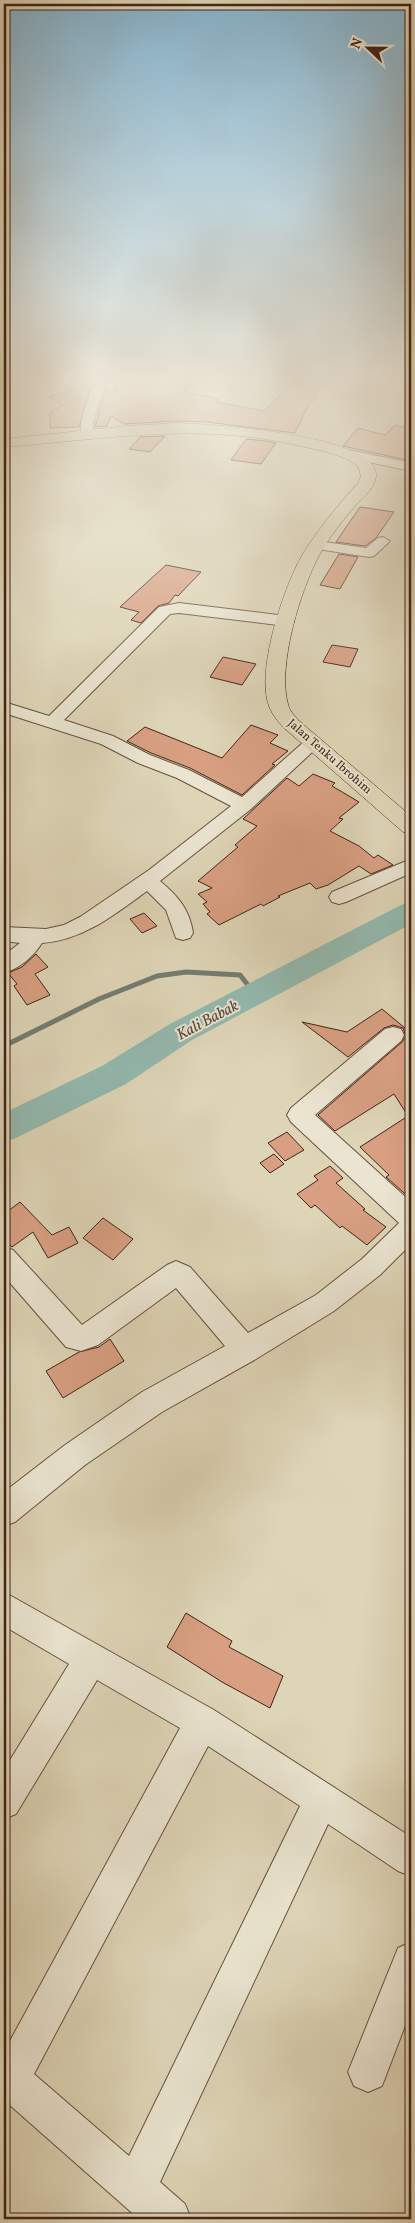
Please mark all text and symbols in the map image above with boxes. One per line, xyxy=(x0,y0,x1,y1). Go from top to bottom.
north arrow xyxy=(342,22,392,72)
text: N xyxy=(347,35,368,52)
street label: Jalan Tenku Ibrohim xyxy=(284,716,375,798)
water label: Kali Babak xyxy=(173,995,243,1046)

